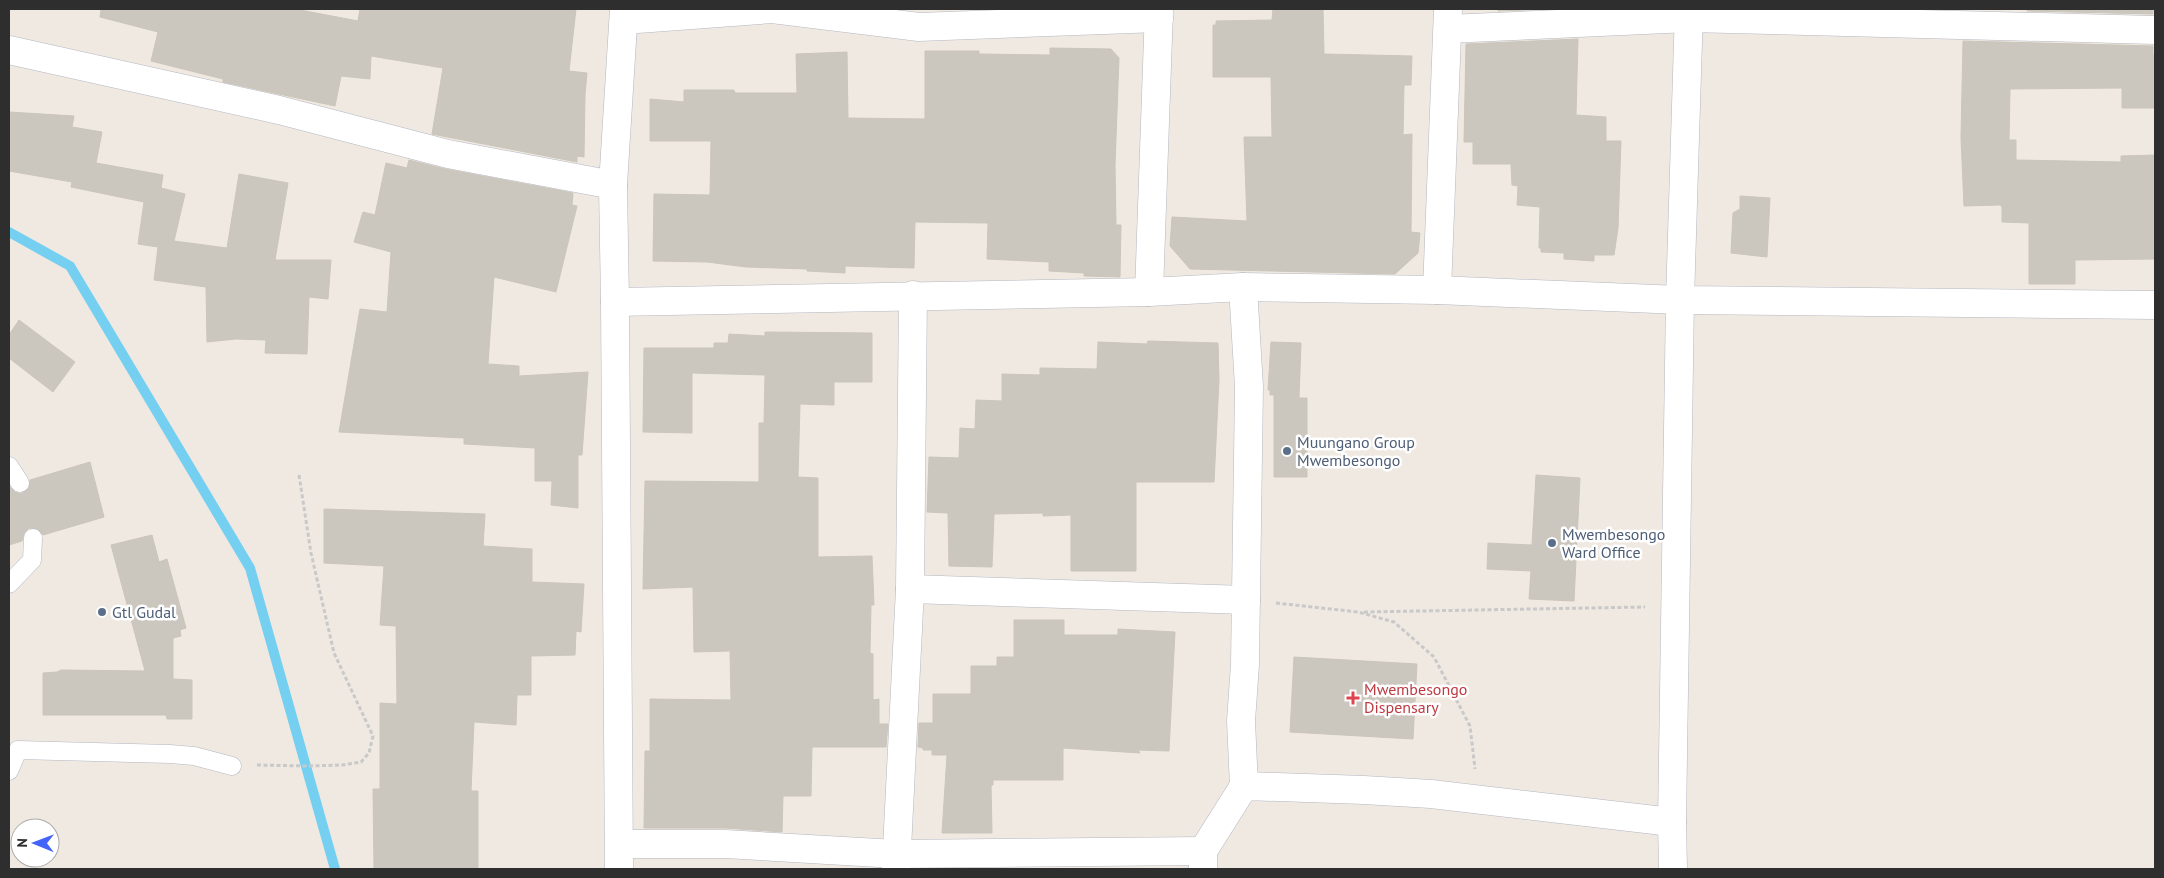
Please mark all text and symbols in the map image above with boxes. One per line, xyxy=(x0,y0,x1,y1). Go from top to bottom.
place label: Muungano Group Mwembesongo xyxy=(1297,432,1415,470)
marker: Muungano Group Mwembesongo xyxy=(1281,445,1293,457)
place label: Mwembesongo Ward Office xyxy=(1562,524,1665,562)
marker: Mwembesongo Ward Office xyxy=(1546,537,1558,549)
place label: Gtl Gudal xyxy=(112,602,176,622)
marker: Gtl Gudal xyxy=(96,606,108,618)
place label: Mwembesongo Dispensary xyxy=(1364,679,1467,717)
marker: Mwembesongo Dispensary xyxy=(1346,691,1360,705)
north arrow xyxy=(10,818,60,868)
text: N xyxy=(13,838,31,848)

